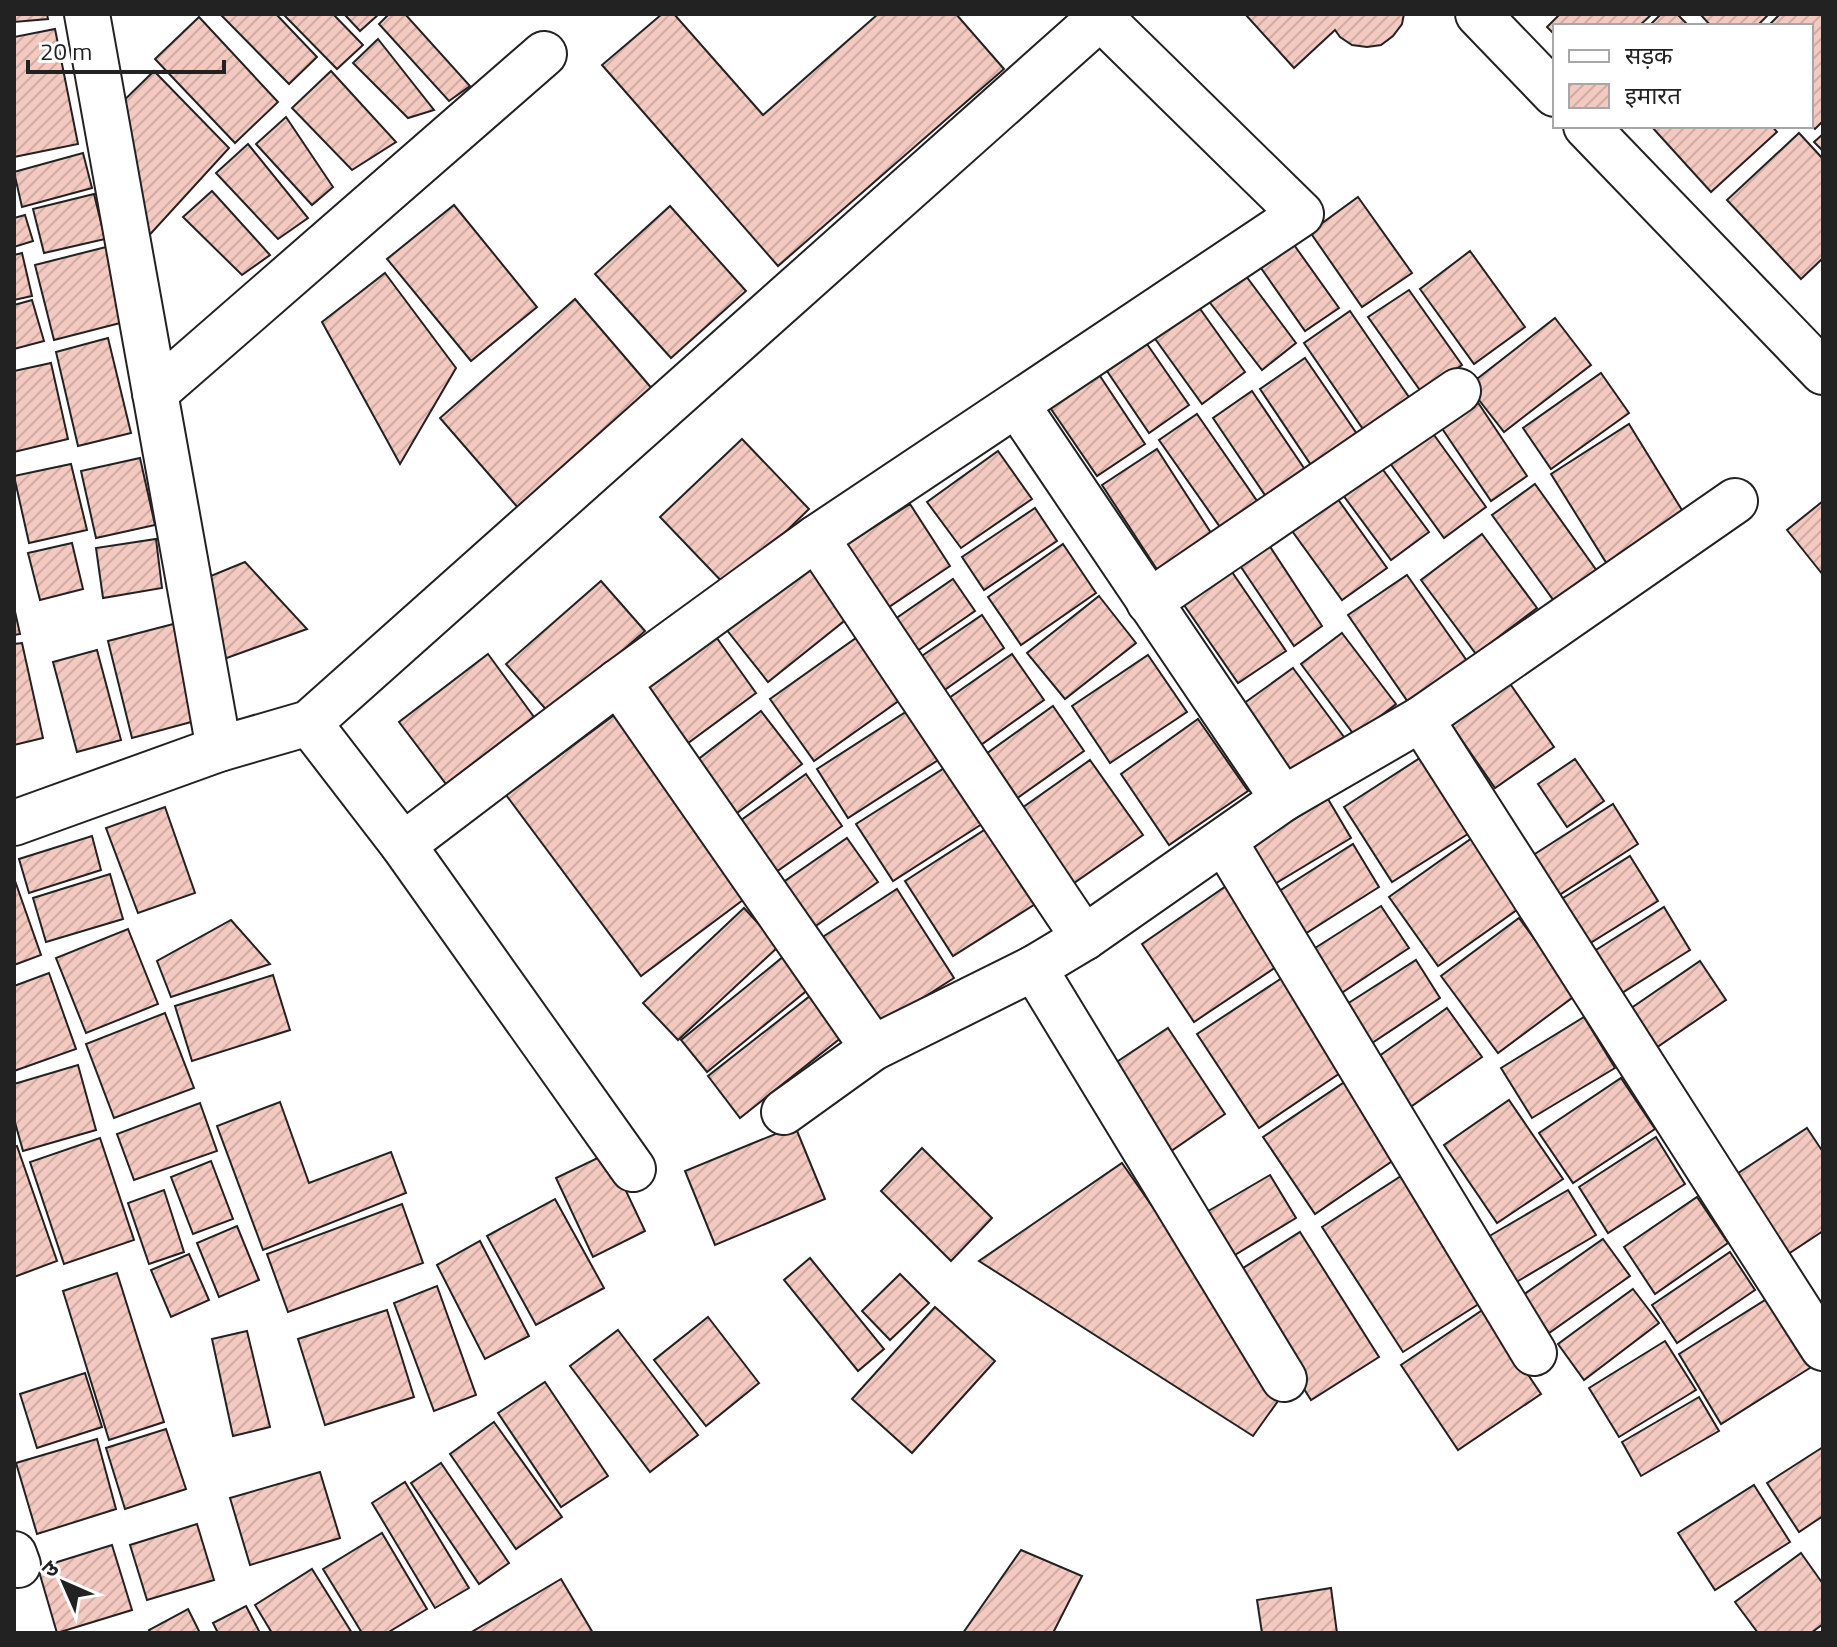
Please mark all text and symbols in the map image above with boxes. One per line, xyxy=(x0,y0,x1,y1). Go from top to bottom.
scale bar xyxy=(28,24,224,74)
legend xyxy=(1553,24,1813,128)
text: 20 m xyxy=(40,33,92,69)
text: सड़क xyxy=(1625,37,1673,73)
text: इमारत xyxy=(1625,77,1682,113)
north arrow xyxy=(24,1543,104,1623)
text: उ xyxy=(33,1551,67,1585)

